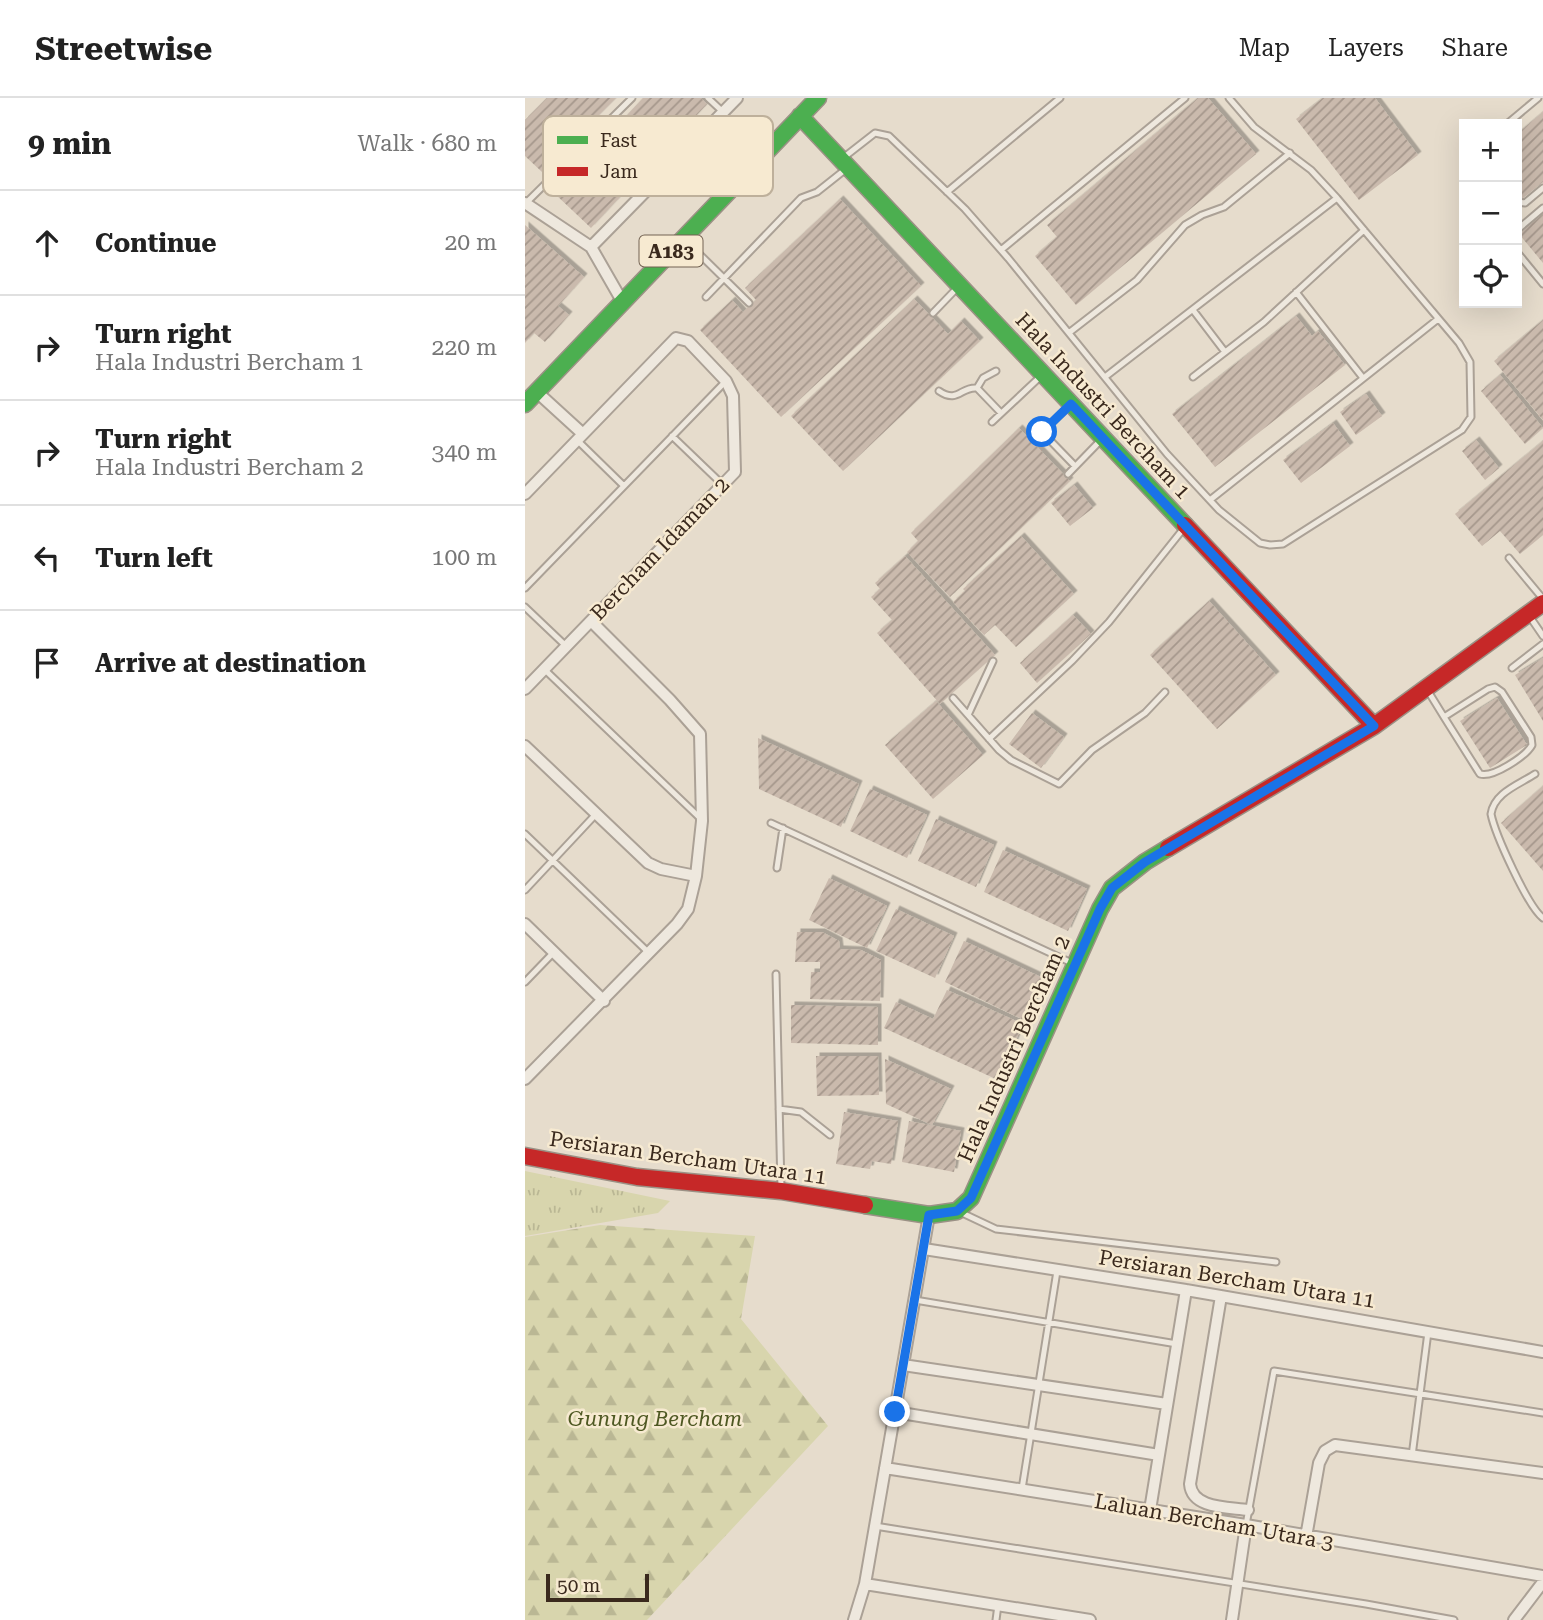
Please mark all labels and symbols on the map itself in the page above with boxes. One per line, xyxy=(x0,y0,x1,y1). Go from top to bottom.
legend xyxy=(543,116,773,196)
text: Fast xyxy=(600,129,637,152)
text: Jam xyxy=(600,160,638,183)
road number: A183 xyxy=(639,236,703,266)
street label: Hala Industri Bercham 1 xyxy=(1011,308,1195,504)
route start xyxy=(1026,416,1057,447)
street label: Bercham Idaman 2 xyxy=(586,473,734,625)
street label: Hala Industri Bercham 2 xyxy=(953,932,1075,1166)
street label: Persiaran Bercham Utara 11 xyxy=(548,1127,828,1189)
street label: Persiaran Bercham Utara 11 xyxy=(1097,1245,1377,1313)
route end xyxy=(879,1396,910,1427)
park label: Gunung Bercham xyxy=(568,1407,742,1431)
street label: Laluan Bercham Utara 3 xyxy=(1093,1489,1335,1555)
scale bar xyxy=(546,1571,649,1603)

